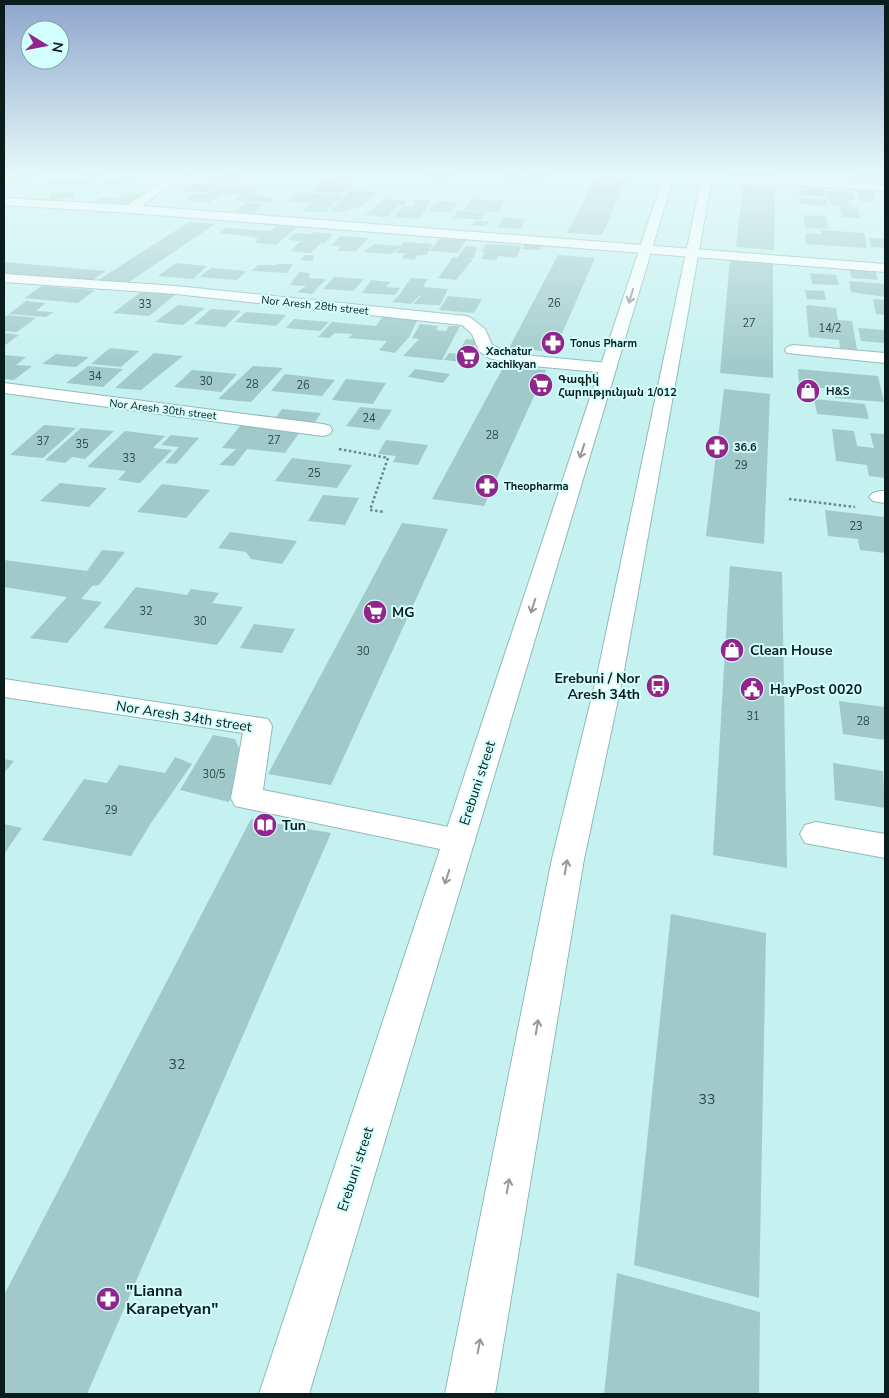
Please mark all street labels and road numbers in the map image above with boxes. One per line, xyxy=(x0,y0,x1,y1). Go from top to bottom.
street label: Nor Aresh 28th street xyxy=(261,292,369,319)
street label: Nor Aresh 30th street xyxy=(109,395,217,424)
street label: Nor Aresh 34th street xyxy=(115,696,253,737)
street label: Erebuni street xyxy=(455,738,500,828)
street label: Erebuni street xyxy=(333,1124,378,1214)

